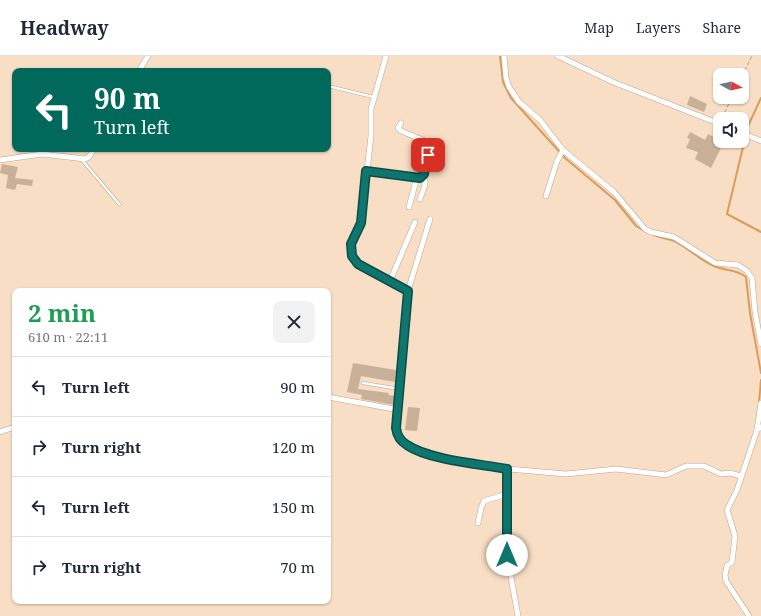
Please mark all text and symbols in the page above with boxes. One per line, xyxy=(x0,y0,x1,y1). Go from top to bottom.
text: Headway xyxy=(20,15,108,41)
text: Map xyxy=(584,18,614,37)
text: Layers xyxy=(636,18,681,37)
text: Share xyxy=(703,18,741,37)
north arrow xyxy=(713,68,749,104)
map controls xyxy=(713,68,749,148)
text: 90 m xyxy=(94,79,161,117)
icon: left xyxy=(28,84,80,136)
button: sound xyxy=(713,112,749,148)
text: Turn left xyxy=(94,115,169,139)
pin xyxy=(411,138,445,172)
icon: arrive xyxy=(417,144,439,166)
text: 2 min xyxy=(28,296,96,329)
button: close xyxy=(273,301,315,343)
text: 610 m · 22:11 xyxy=(28,328,108,346)
icon: left xyxy=(28,376,50,398)
text: Turn left xyxy=(62,377,130,397)
text: 90 m xyxy=(280,377,315,397)
icon: right xyxy=(28,436,50,458)
text: Turn right xyxy=(62,437,141,457)
text: 120 m xyxy=(272,437,315,457)
icon: left xyxy=(28,496,50,518)
text: Turn left xyxy=(62,497,130,517)
text: 150 m xyxy=(272,497,315,517)
position arrow xyxy=(486,534,528,576)
icon: right xyxy=(28,556,50,578)
text: Turn right xyxy=(62,557,141,577)
text: 70 m xyxy=(280,557,315,577)

